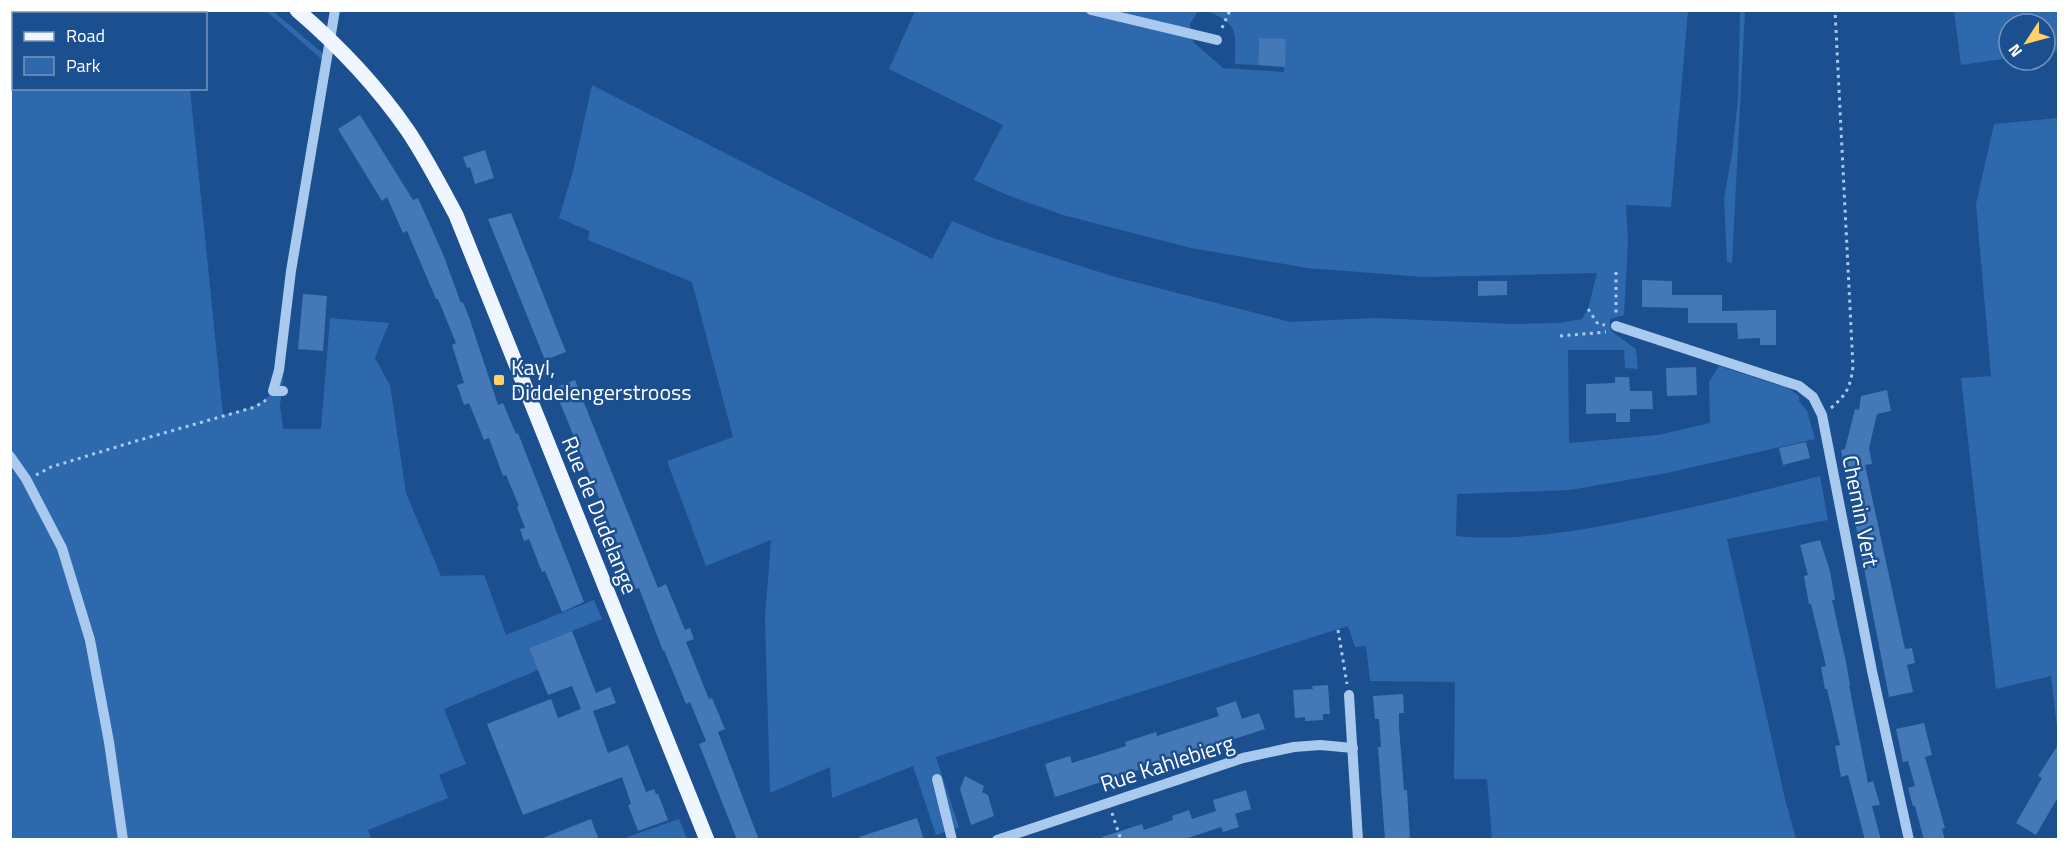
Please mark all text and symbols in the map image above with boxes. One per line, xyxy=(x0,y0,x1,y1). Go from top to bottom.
legend xyxy=(12,12,207,90)
north arrow xyxy=(1997,12,2057,72)
text: Road xyxy=(66,22,105,49)
text: N xyxy=(2002,39,2028,62)
text: Park xyxy=(66,52,101,79)
place label: Kayl, Diddelengerstrooss xyxy=(511,350,691,409)
marker: Kayl, Diddelengerstrooss xyxy=(492,373,506,387)
street label: Rue de Dudelange xyxy=(553,431,647,599)
street label: Chemin Vert xyxy=(1834,452,1889,570)
street label: Rue Kahlebierg xyxy=(1096,725,1238,801)

